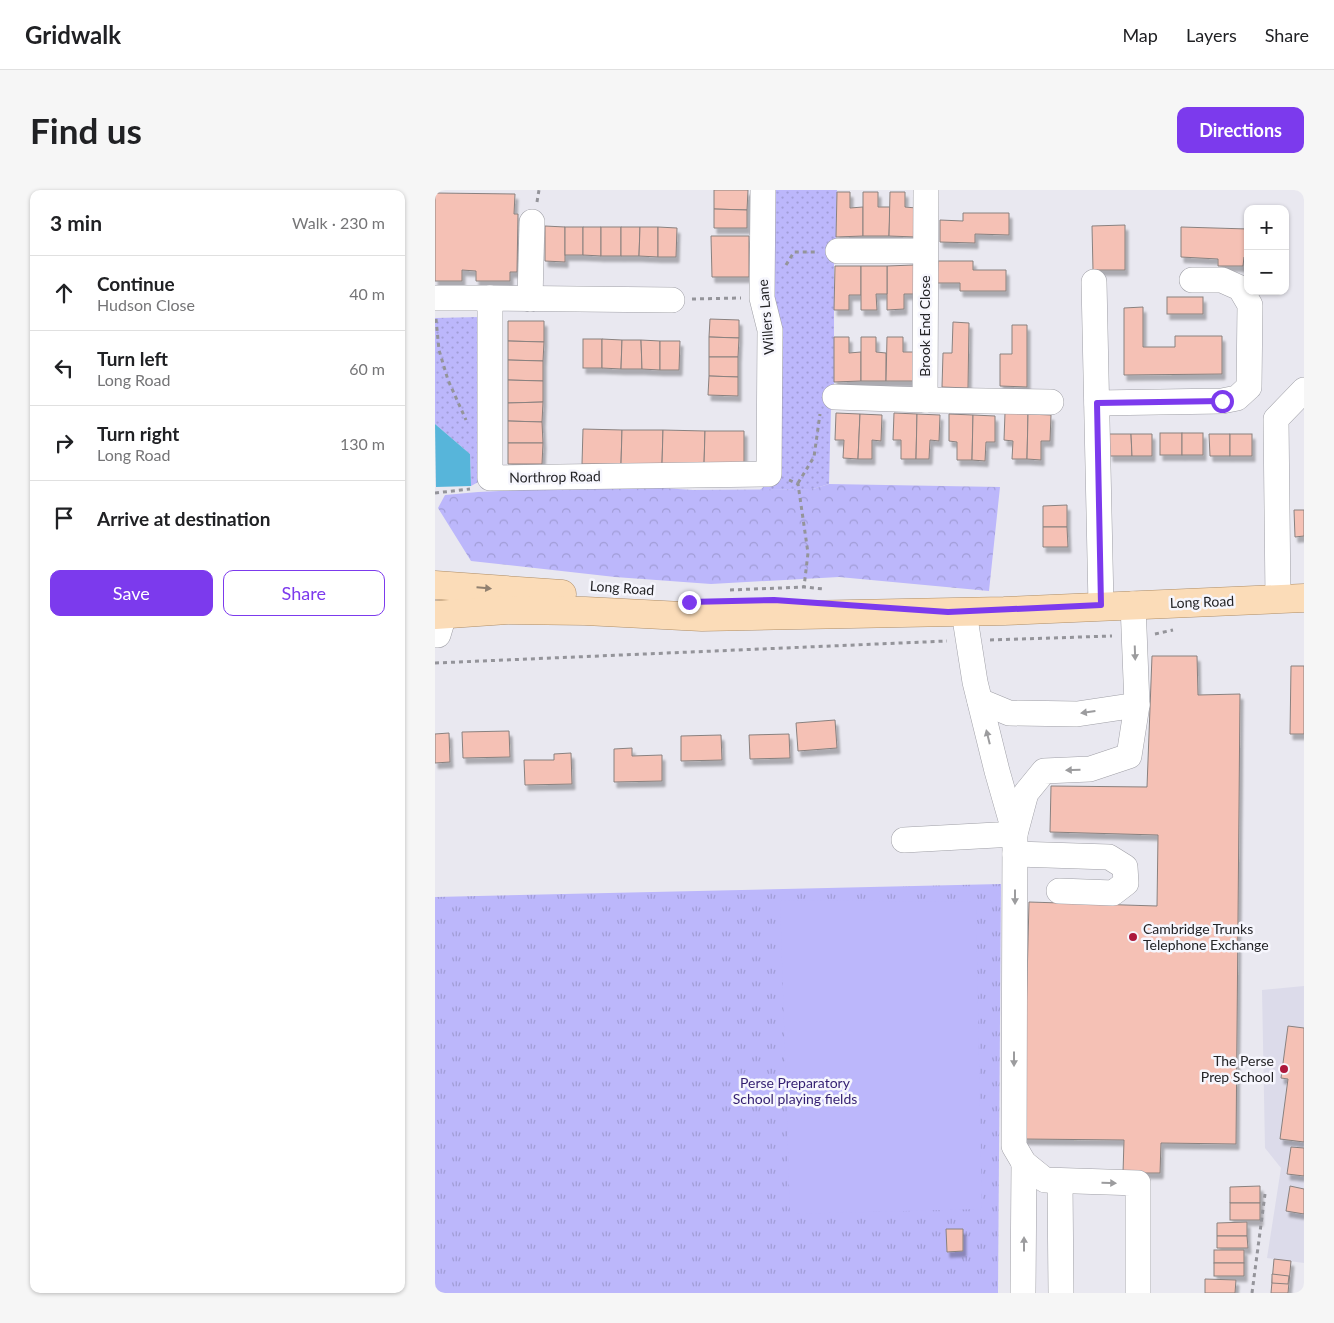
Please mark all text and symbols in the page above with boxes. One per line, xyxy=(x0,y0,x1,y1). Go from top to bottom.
text: Gridwalk xyxy=(25,20,121,49)
text: Map xyxy=(1122,24,1158,46)
text: Layers xyxy=(1186,24,1237,46)
text: Share xyxy=(1265,24,1309,46)
button: Directions xyxy=(1177,107,1304,153)
text: Find us xyxy=(30,109,142,151)
map controls xyxy=(1244,205,1289,295)
button: + xyxy=(1244,205,1289,250)
text: 3 min xyxy=(50,210,102,235)
text: Walk · 230 m xyxy=(292,213,385,232)
button: − xyxy=(1244,250,1289,295)
text: Continue xyxy=(97,272,175,295)
street label: Brook End Close xyxy=(916,275,933,377)
icon: ahead xyxy=(50,279,78,307)
street label: Willers Lane xyxy=(754,279,777,356)
text: 40 m xyxy=(349,284,385,303)
text: Hudson Close xyxy=(97,295,195,314)
text: Turn left xyxy=(97,347,168,370)
icon: left xyxy=(50,354,78,382)
text: 60 m xyxy=(349,359,385,378)
text: Long Road xyxy=(97,370,171,389)
route start xyxy=(1211,390,1234,413)
text: Turn right xyxy=(97,422,179,445)
icon: right xyxy=(50,429,78,457)
text: 130 m xyxy=(340,434,385,453)
text: Long Road xyxy=(97,445,171,464)
street label: Northrop Road xyxy=(509,467,601,486)
icon: arrive xyxy=(50,504,78,532)
text: Arrive at destination xyxy=(97,507,270,530)
button: Save xyxy=(50,570,213,616)
button: Share xyxy=(223,570,385,616)
street label: Long Road xyxy=(589,577,655,598)
one-way arrow xyxy=(476,584,492,592)
route end xyxy=(678,591,701,614)
street label: Long Road xyxy=(1170,592,1234,611)
one-way arrow xyxy=(1131,645,1139,661)
one-way arrow xyxy=(1080,708,1096,716)
one-way arrow xyxy=(984,729,992,744)
one-way arrow xyxy=(1064,766,1080,774)
one-way arrow xyxy=(1011,889,1019,905)
place label: Cambridge Trunks Telephone Exchange xyxy=(1143,920,1269,953)
marker: Cambridge Trunks Telephone Exchange xyxy=(1127,931,1139,943)
one-way arrow xyxy=(1010,1052,1018,1068)
place label: The Perse Prep School xyxy=(1201,1052,1274,1085)
marker: The Perse Prep School xyxy=(1278,1063,1290,1075)
park label: Perse Preparatory School playing fields xyxy=(733,1074,857,1107)
one-way arrow xyxy=(1101,1179,1117,1187)
one-way arrow xyxy=(1020,1236,1028,1252)

